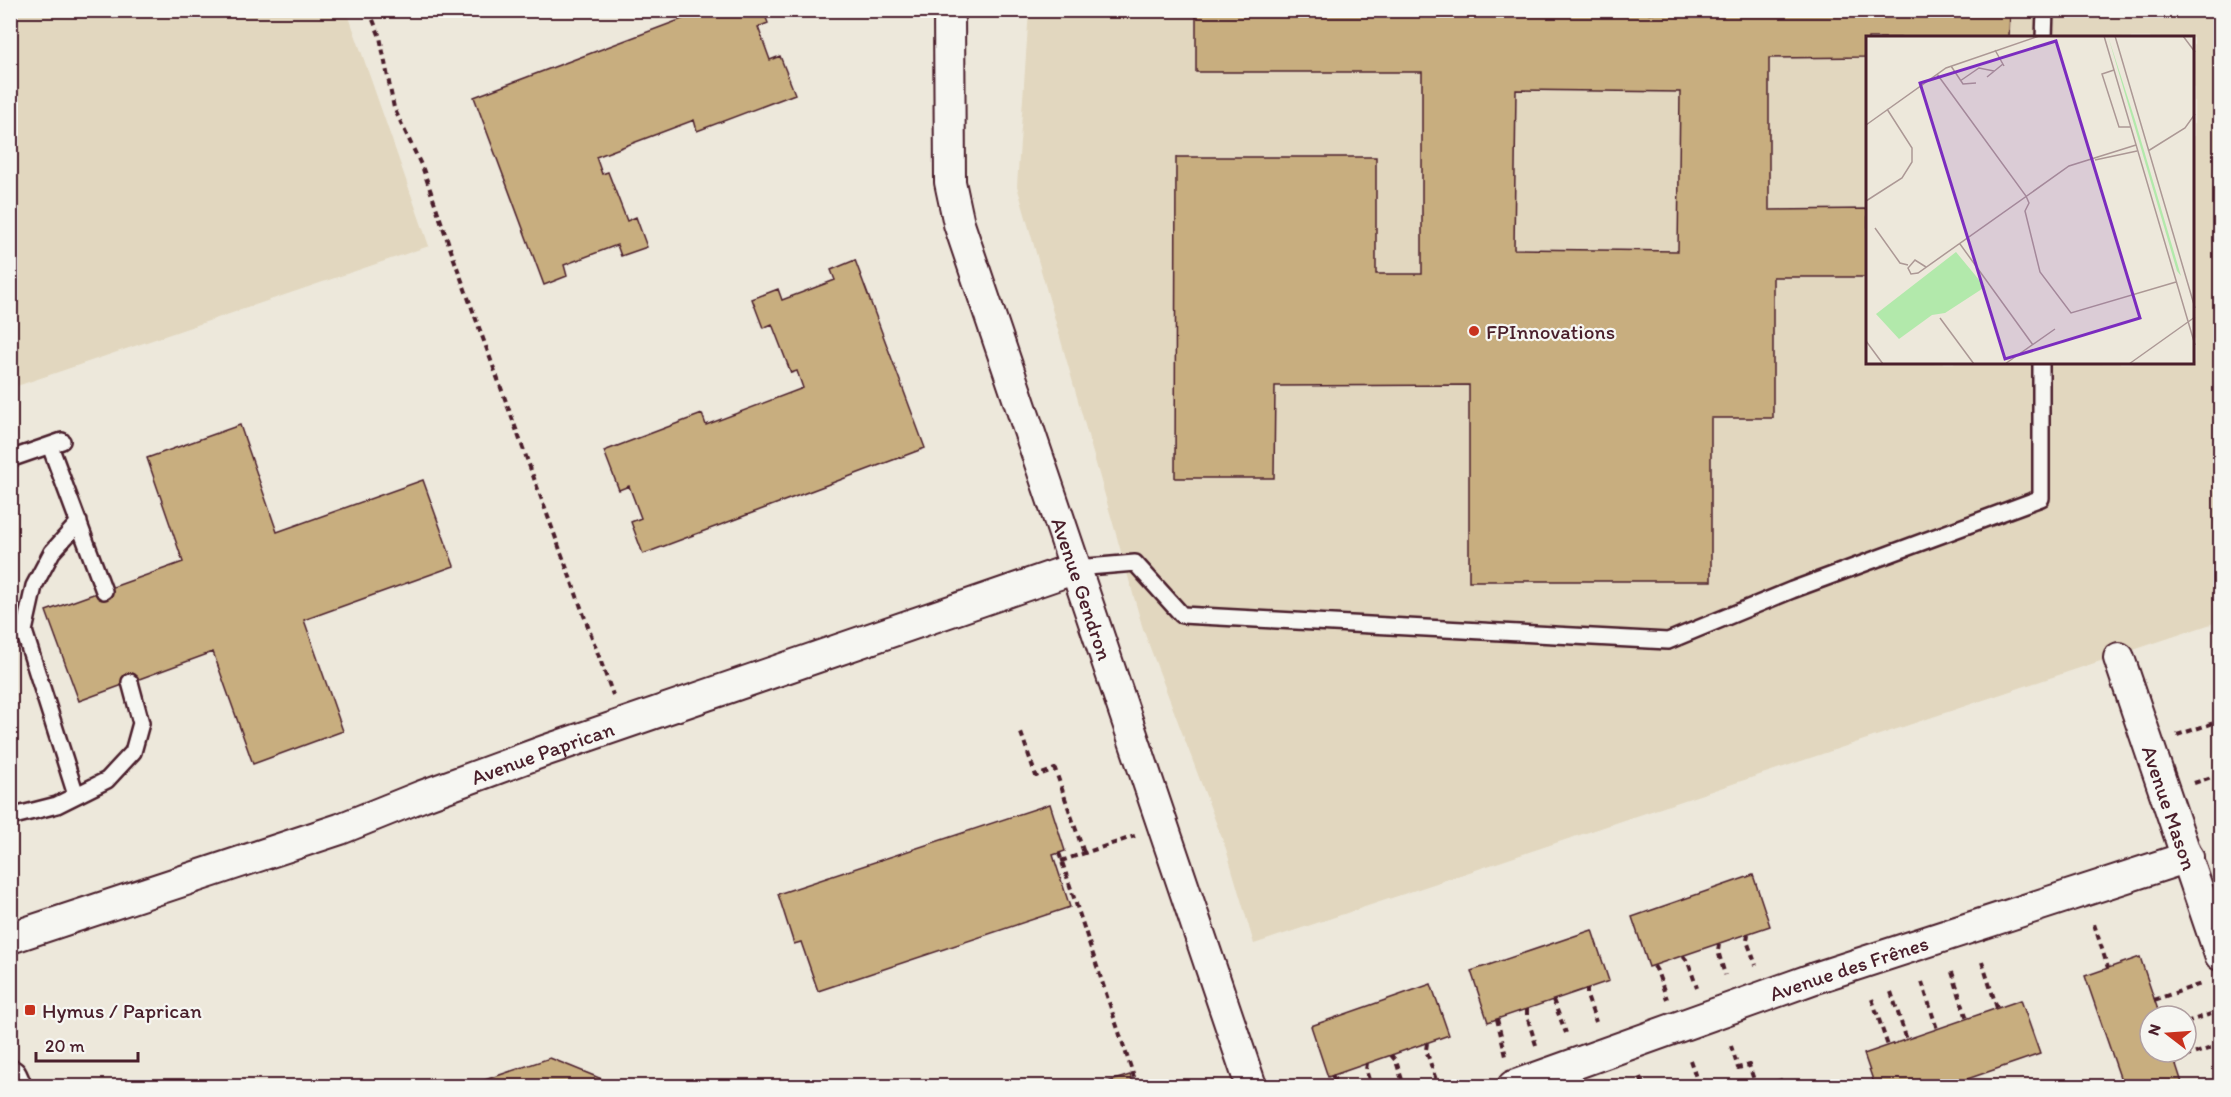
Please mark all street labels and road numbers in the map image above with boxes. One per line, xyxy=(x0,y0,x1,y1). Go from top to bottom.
street label: Avenue Gendron xyxy=(1047,514,1118,663)
street label: Avenue Paprican xyxy=(468,715,617,789)
street label: Avenue Mason xyxy=(2137,742,2203,873)
street label: Avenue des Frênes xyxy=(1766,930,1931,1006)

